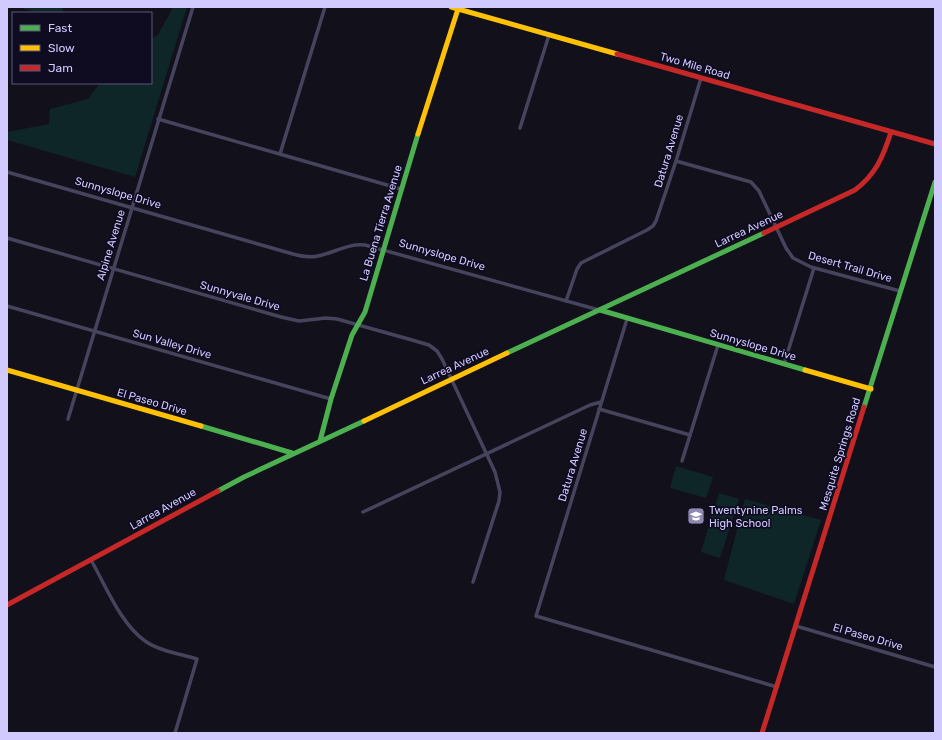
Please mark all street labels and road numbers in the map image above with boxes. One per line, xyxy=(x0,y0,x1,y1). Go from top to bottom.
street label: Two Mile Road xyxy=(658,50,732,82)
street label: Datura Avenue xyxy=(652,113,686,189)
street label: La Buena Tierra Avenue xyxy=(357,163,405,283)
street label: Sunnyslope Drive xyxy=(73,174,163,212)
street label: Alpine Avenue xyxy=(94,208,128,282)
street label: Larrea Avenue xyxy=(713,208,785,250)
street label: Sunnyslope Drive xyxy=(397,236,487,274)
street label: Desert Trail Drive xyxy=(807,249,893,285)
street label: Sunnyvale Drive xyxy=(198,278,282,314)
street label: Sunnyslope Drive xyxy=(708,326,798,364)
street label: Sun Valley Drive xyxy=(131,327,213,361)
street label: Larrea Avenue xyxy=(419,345,491,387)
street label: El Paseo Drive xyxy=(115,386,189,418)
street label: Mesquite Springs Road xyxy=(817,396,863,512)
street label: Datura Avenue xyxy=(556,427,590,503)
street label: Larrea Avenue xyxy=(128,485,198,533)
street label: El Paseo Drive xyxy=(831,621,905,653)

